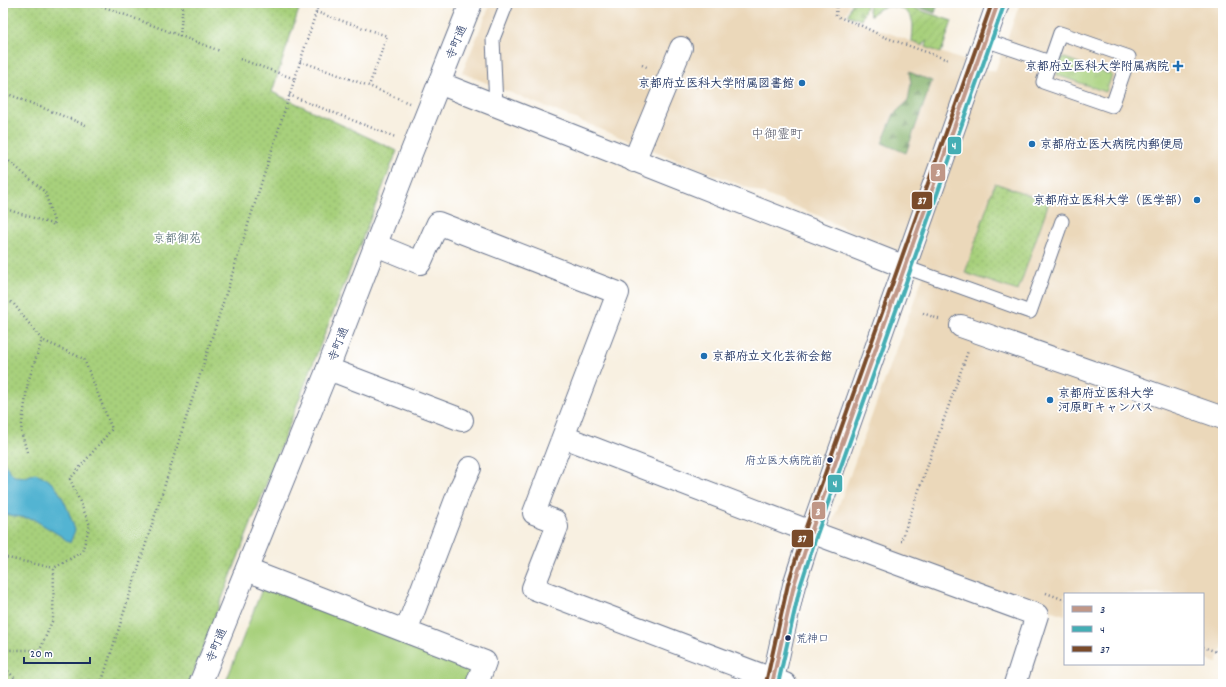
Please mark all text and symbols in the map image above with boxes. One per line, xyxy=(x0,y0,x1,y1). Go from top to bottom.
street label: 寺町通 xyxy=(443,23,472,62)
place label: 京都府立医科大学附属病院 xyxy=(1025,59,1169,76)
marker: 京都府立医科大学附属病院 xyxy=(1172,60,1184,72)
place label: 京都府立医科大学附属図書館 xyxy=(638,76,794,93)
marker: 京都府立医科大学附属図書館 xyxy=(797,78,807,88)
district label: 中御霊町 xyxy=(751,126,803,145)
line badge: 4 xyxy=(947,136,962,155)
place label: 京都府立医大病院内郵便局 xyxy=(1040,137,1184,154)
text: 4 xyxy=(952,139,956,155)
marker: 京都府立医大病院内郵便局 xyxy=(1027,139,1037,149)
line badge: 3 xyxy=(930,163,946,182)
text: 3 xyxy=(936,166,941,182)
line badge: 37 xyxy=(911,191,933,210)
place label: 京都府立医科大学（医学部） xyxy=(1033,193,1189,210)
text: 37 xyxy=(917,194,927,210)
marker: 京都府立医科大学（医学部） xyxy=(1192,195,1202,205)
park label: 京都御苑 xyxy=(153,231,201,248)
street label: 寺町通 xyxy=(325,325,354,364)
place label: 京都府立文化芸術会館 xyxy=(712,349,832,366)
marker: 京都府立文化芸術会館 xyxy=(699,351,709,361)
place label: 京都府立医科大学 河原町キャンパス xyxy=(1058,386,1154,417)
marker: 京都府立医科大学 河原町キャンパス xyxy=(1045,395,1055,405)
place label: 府立医大病院前 xyxy=(745,454,822,470)
marker: 府立医大病院前 xyxy=(825,455,835,465)
line badge: 4 xyxy=(827,474,843,493)
text: 4 xyxy=(833,477,837,493)
line badge: 3 xyxy=(811,501,826,520)
text: 3 xyxy=(816,505,821,521)
line badge: 37 xyxy=(791,529,814,548)
text: 37 xyxy=(797,532,807,548)
legend xyxy=(1064,593,1204,665)
text: 3 xyxy=(1100,602,1105,619)
text: 4 xyxy=(1100,622,1105,639)
street label: 寺町通 xyxy=(203,626,232,665)
place label: 荒神口 xyxy=(796,632,829,648)
marker: 荒神口 xyxy=(783,633,793,643)
scale bar xyxy=(24,639,90,665)
text: 37 xyxy=(1100,642,1110,659)
text: 20 m xyxy=(30,646,53,663)

